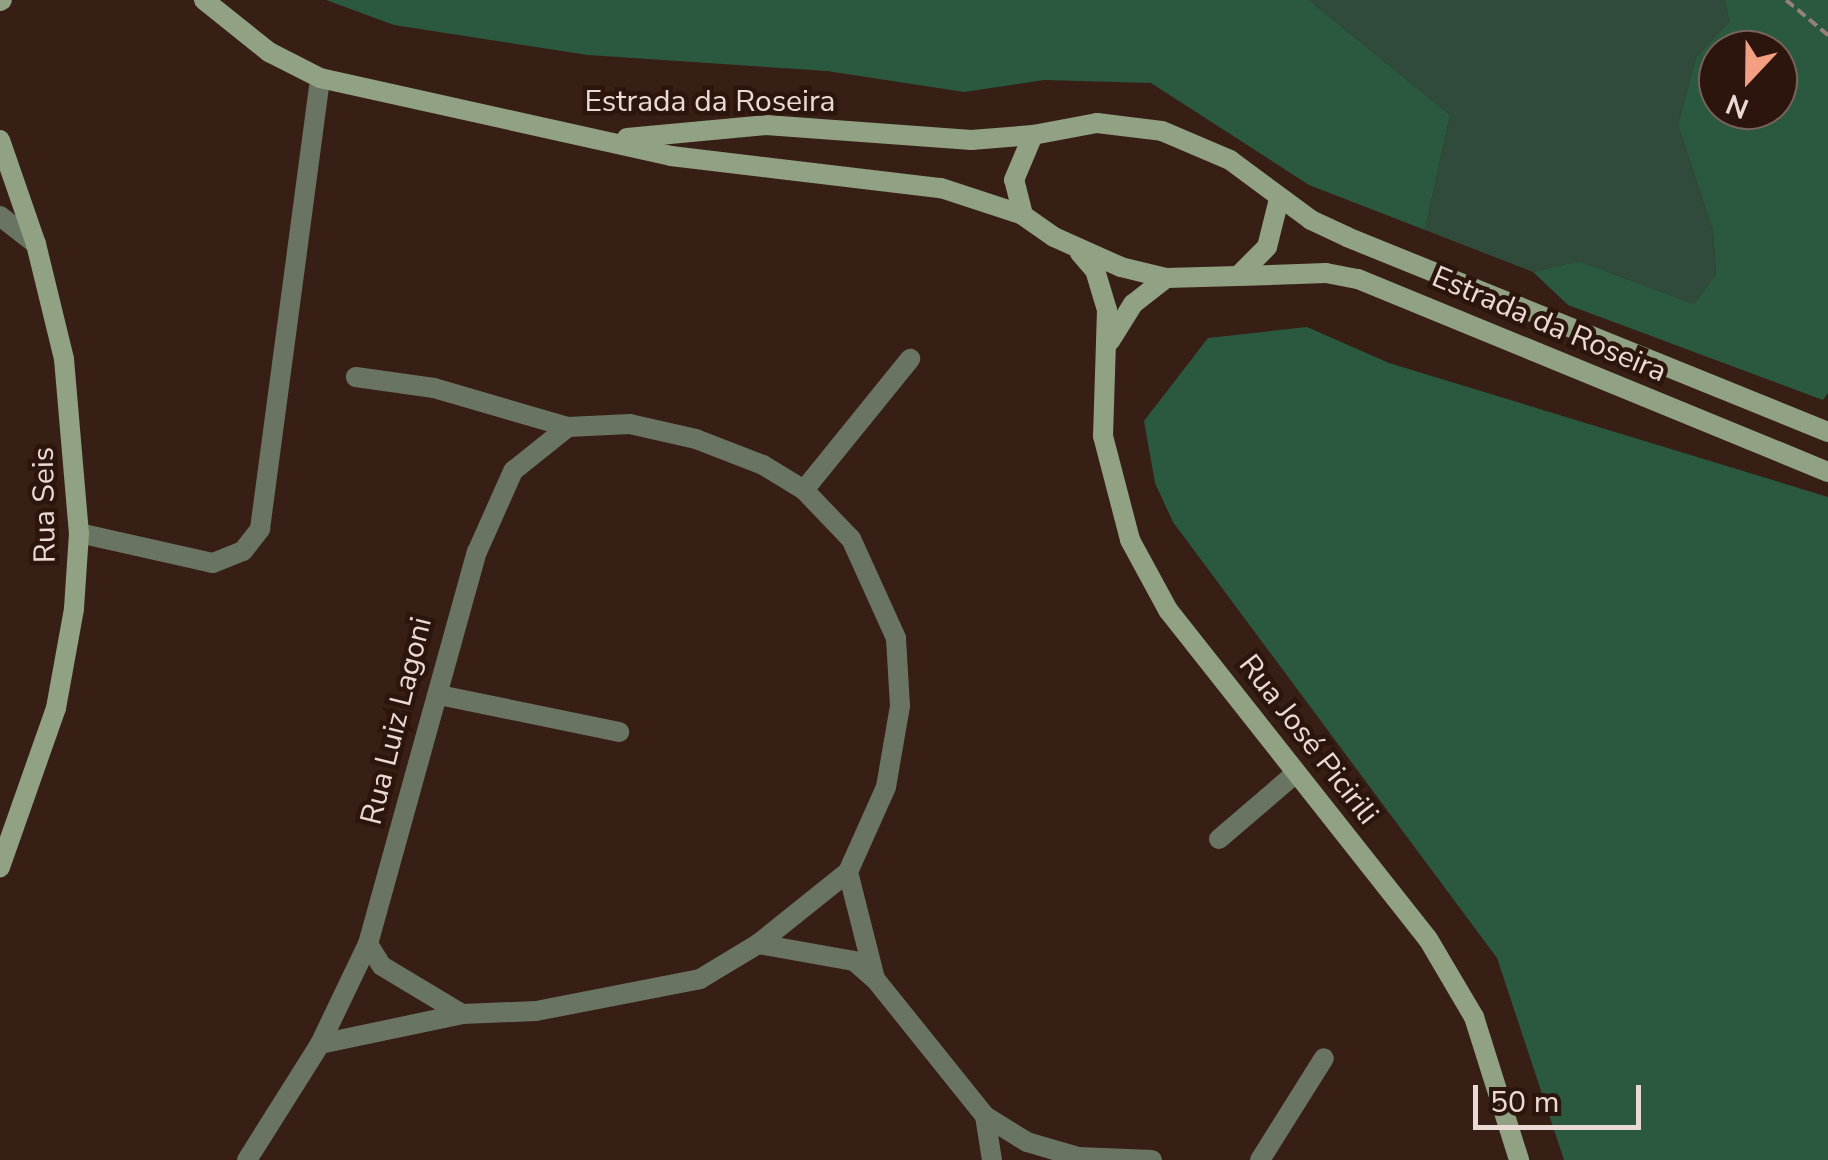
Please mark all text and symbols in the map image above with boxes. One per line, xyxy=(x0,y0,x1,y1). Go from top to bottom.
north arrow xyxy=(1698,30,1798,130)
street label: Estrada da Roseira xyxy=(585,84,835,120)
text: N xyxy=(1721,84,1754,128)
street label: Estrada da Roseira xyxy=(1426,259,1672,391)
street label: Rua Seis xyxy=(26,447,64,563)
street label: Rua Luiz Lagoni xyxy=(354,614,440,828)
street label: Rua José Picirili xyxy=(1231,648,1385,832)
scale bar xyxy=(1478,1065,1646,1127)
text: 50 m xyxy=(1490,1082,1559,1123)

